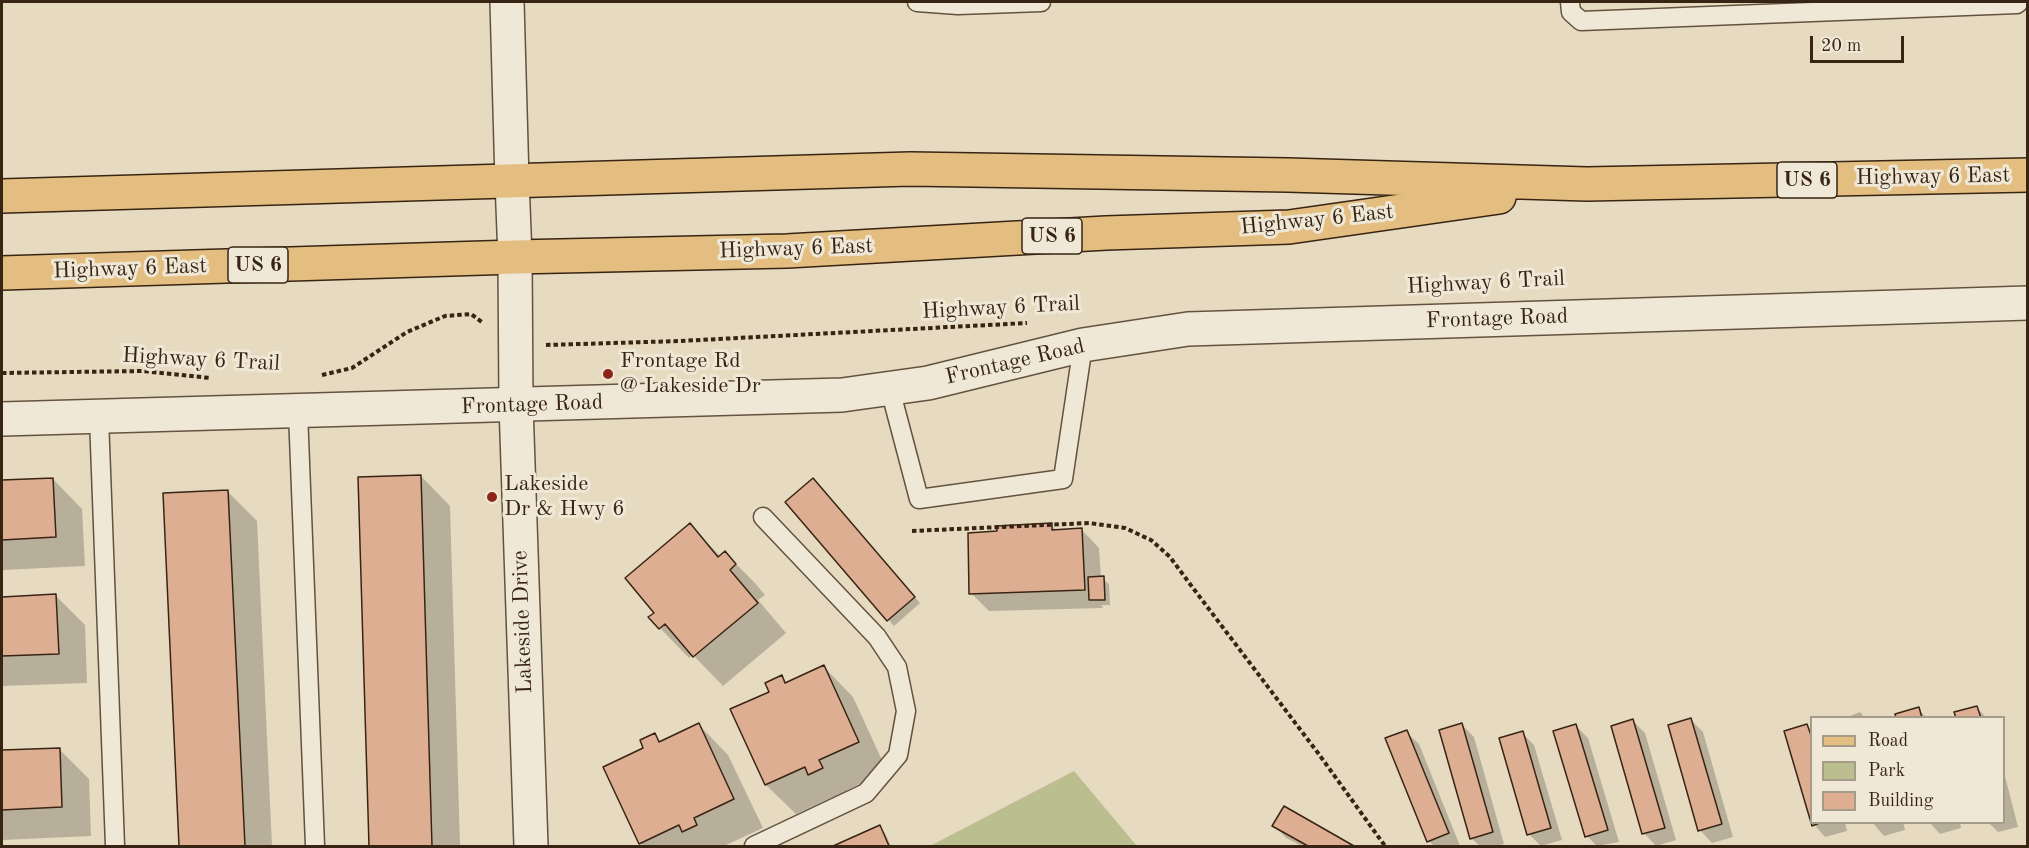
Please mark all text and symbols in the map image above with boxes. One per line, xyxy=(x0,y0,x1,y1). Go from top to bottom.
scale bar xyxy=(1813,24,1908,62)
text: 20 m xyxy=(1821,37,1861,55)
road number: US 6 xyxy=(1777,162,1837,198)
street label: Highway 6 East xyxy=(1856,162,2010,192)
street label: Highway 6 East xyxy=(1239,199,1395,241)
road number: US 6 xyxy=(1022,218,1082,254)
street label: Highway 6 East xyxy=(719,233,873,265)
road number: US 6 xyxy=(228,247,288,283)
street label: Highway 6 East xyxy=(53,253,207,285)
street label: Highway 6 Trail xyxy=(1406,266,1566,300)
street label: Highway 6 Trail xyxy=(921,291,1081,325)
street label: Frontage Road xyxy=(1425,303,1569,335)
street label: Frontage Road xyxy=(943,333,1087,391)
street label: Highway 6 Trail xyxy=(121,343,281,377)
place label: Frontage Rd @ Lakeside Dr xyxy=(620,348,761,400)
marker: Frontage Rd @ Lakeside Dr xyxy=(601,367,615,381)
street label: Frontage Road xyxy=(460,389,604,421)
place label: Lakeside Dr & Hwy 6 xyxy=(504,471,625,522)
marker: Lakeside Dr & Hwy 6 xyxy=(485,490,499,504)
street label: Lakeside Drive xyxy=(507,550,539,694)
legend xyxy=(1810,716,2005,824)
text: Road xyxy=(1868,732,1908,750)
text: Park xyxy=(1868,762,1905,780)
text: Building xyxy=(1868,792,1933,810)

